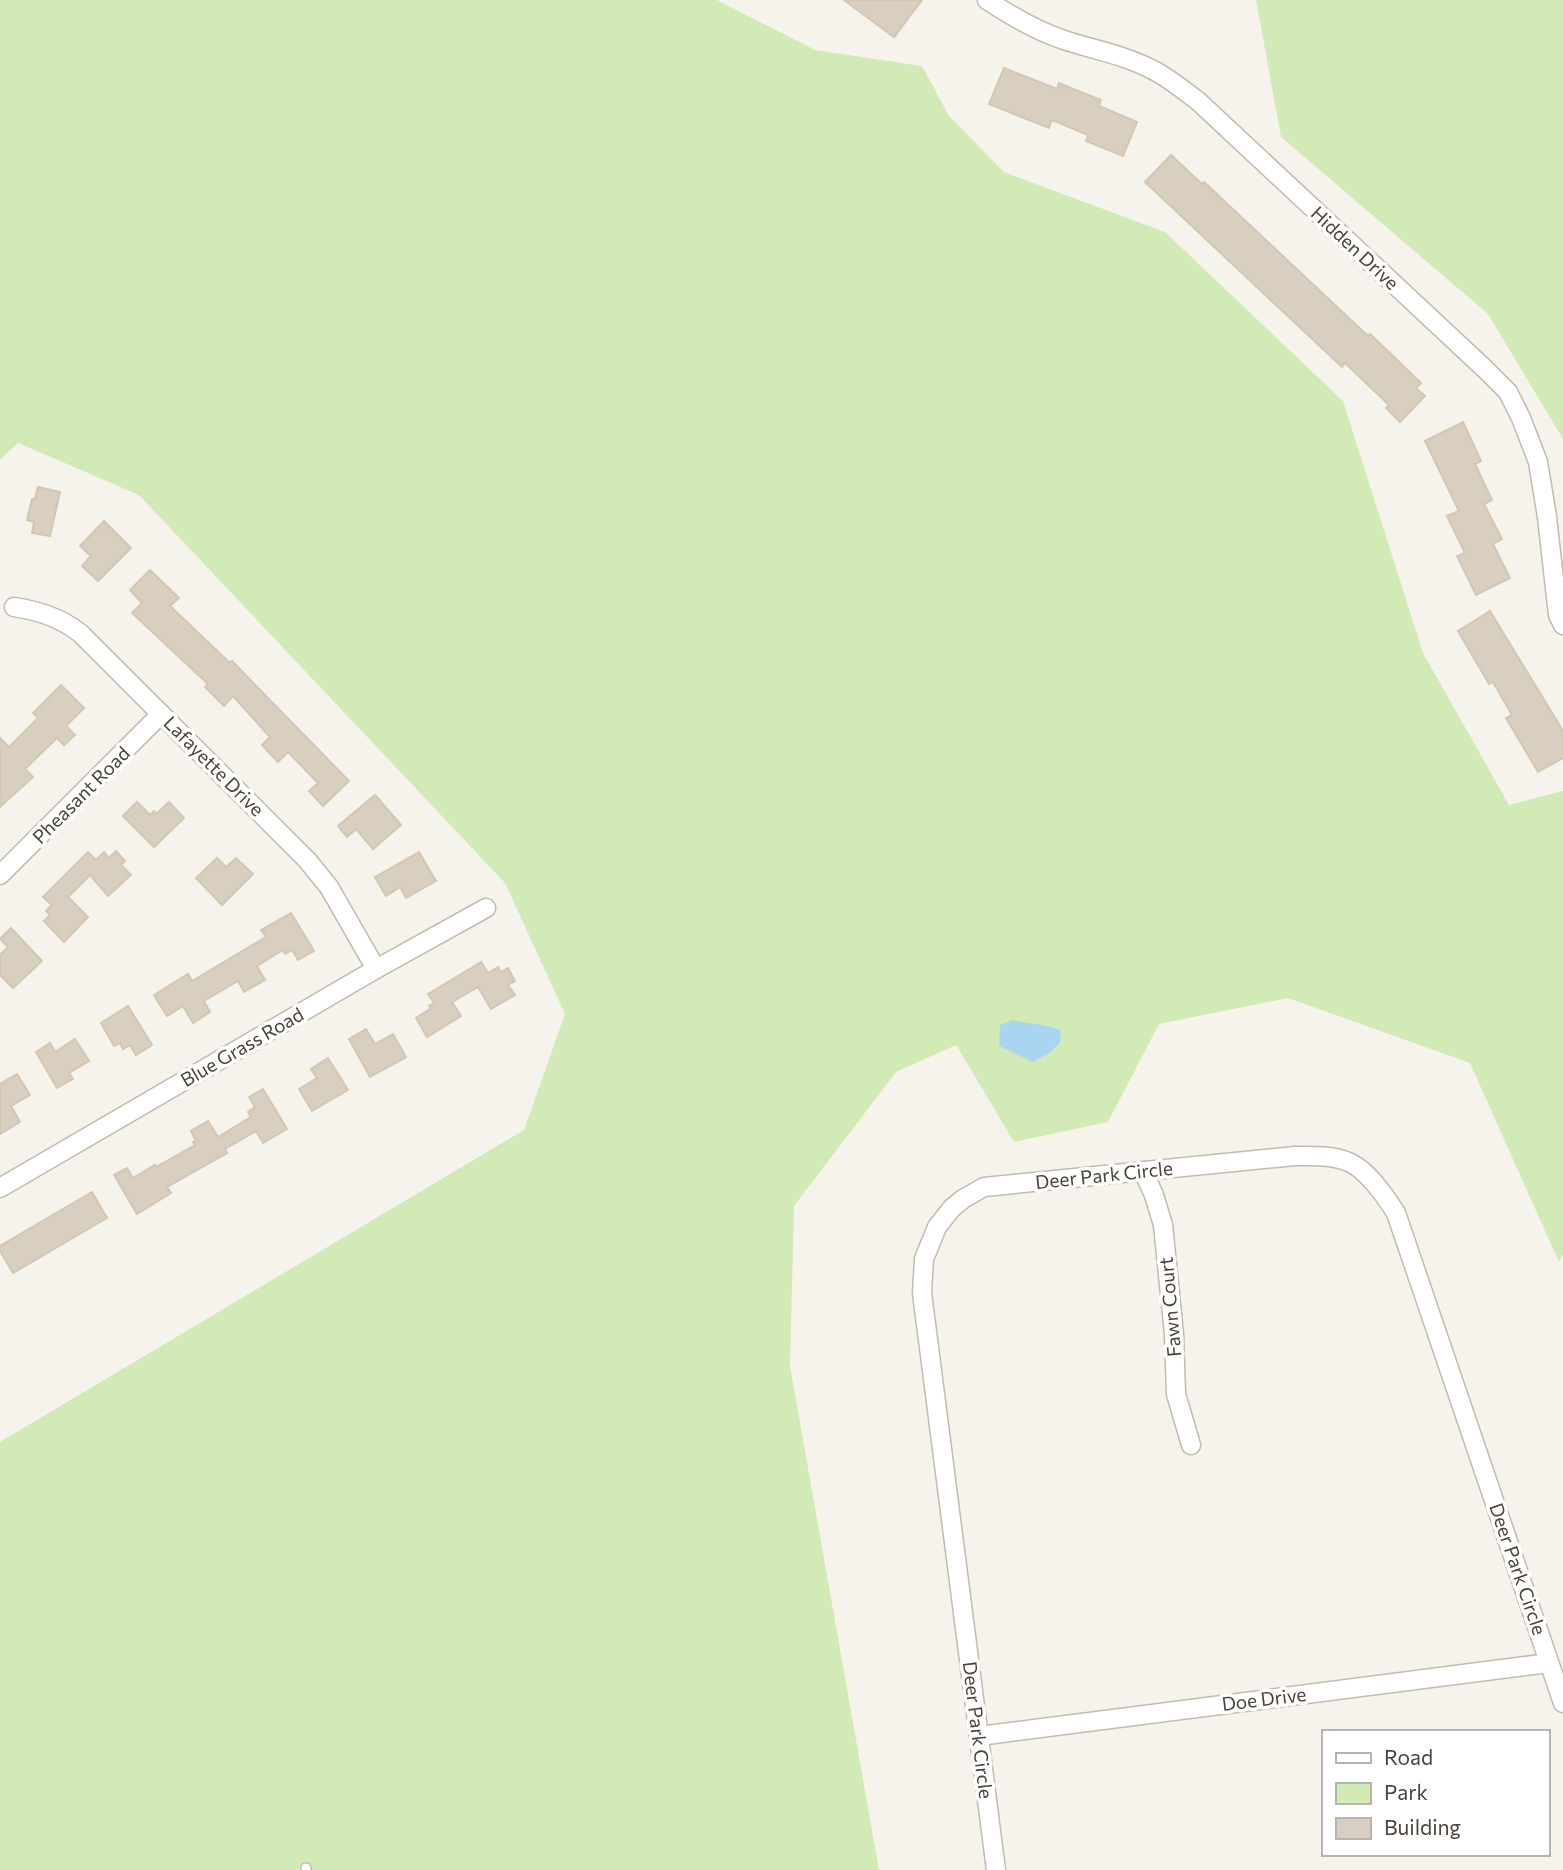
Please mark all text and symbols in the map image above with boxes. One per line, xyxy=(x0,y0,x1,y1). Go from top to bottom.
street label: Hidden Drive xyxy=(1307,201,1404,294)
street label: Lafayette Drive xyxy=(159,711,269,821)
street label: Pheasant Road xyxy=(27,741,134,848)
street label: Blue Grass Road xyxy=(176,1002,307,1091)
street label: Deer Park Circle xyxy=(1034,1156,1174,1193)
street label: Fawn Court xyxy=(1154,1256,1185,1358)
street label: Deer Park Circle xyxy=(1485,1500,1552,1638)
street label: Deer Park Circle xyxy=(959,1660,998,1800)
street label: Doe Drive xyxy=(1220,1682,1307,1715)
legend xyxy=(1322,1730,1549,1856)
text: Road xyxy=(1384,1744,1433,1769)
text: Park xyxy=(1384,1779,1428,1804)
text: Building xyxy=(1384,1814,1461,1839)

